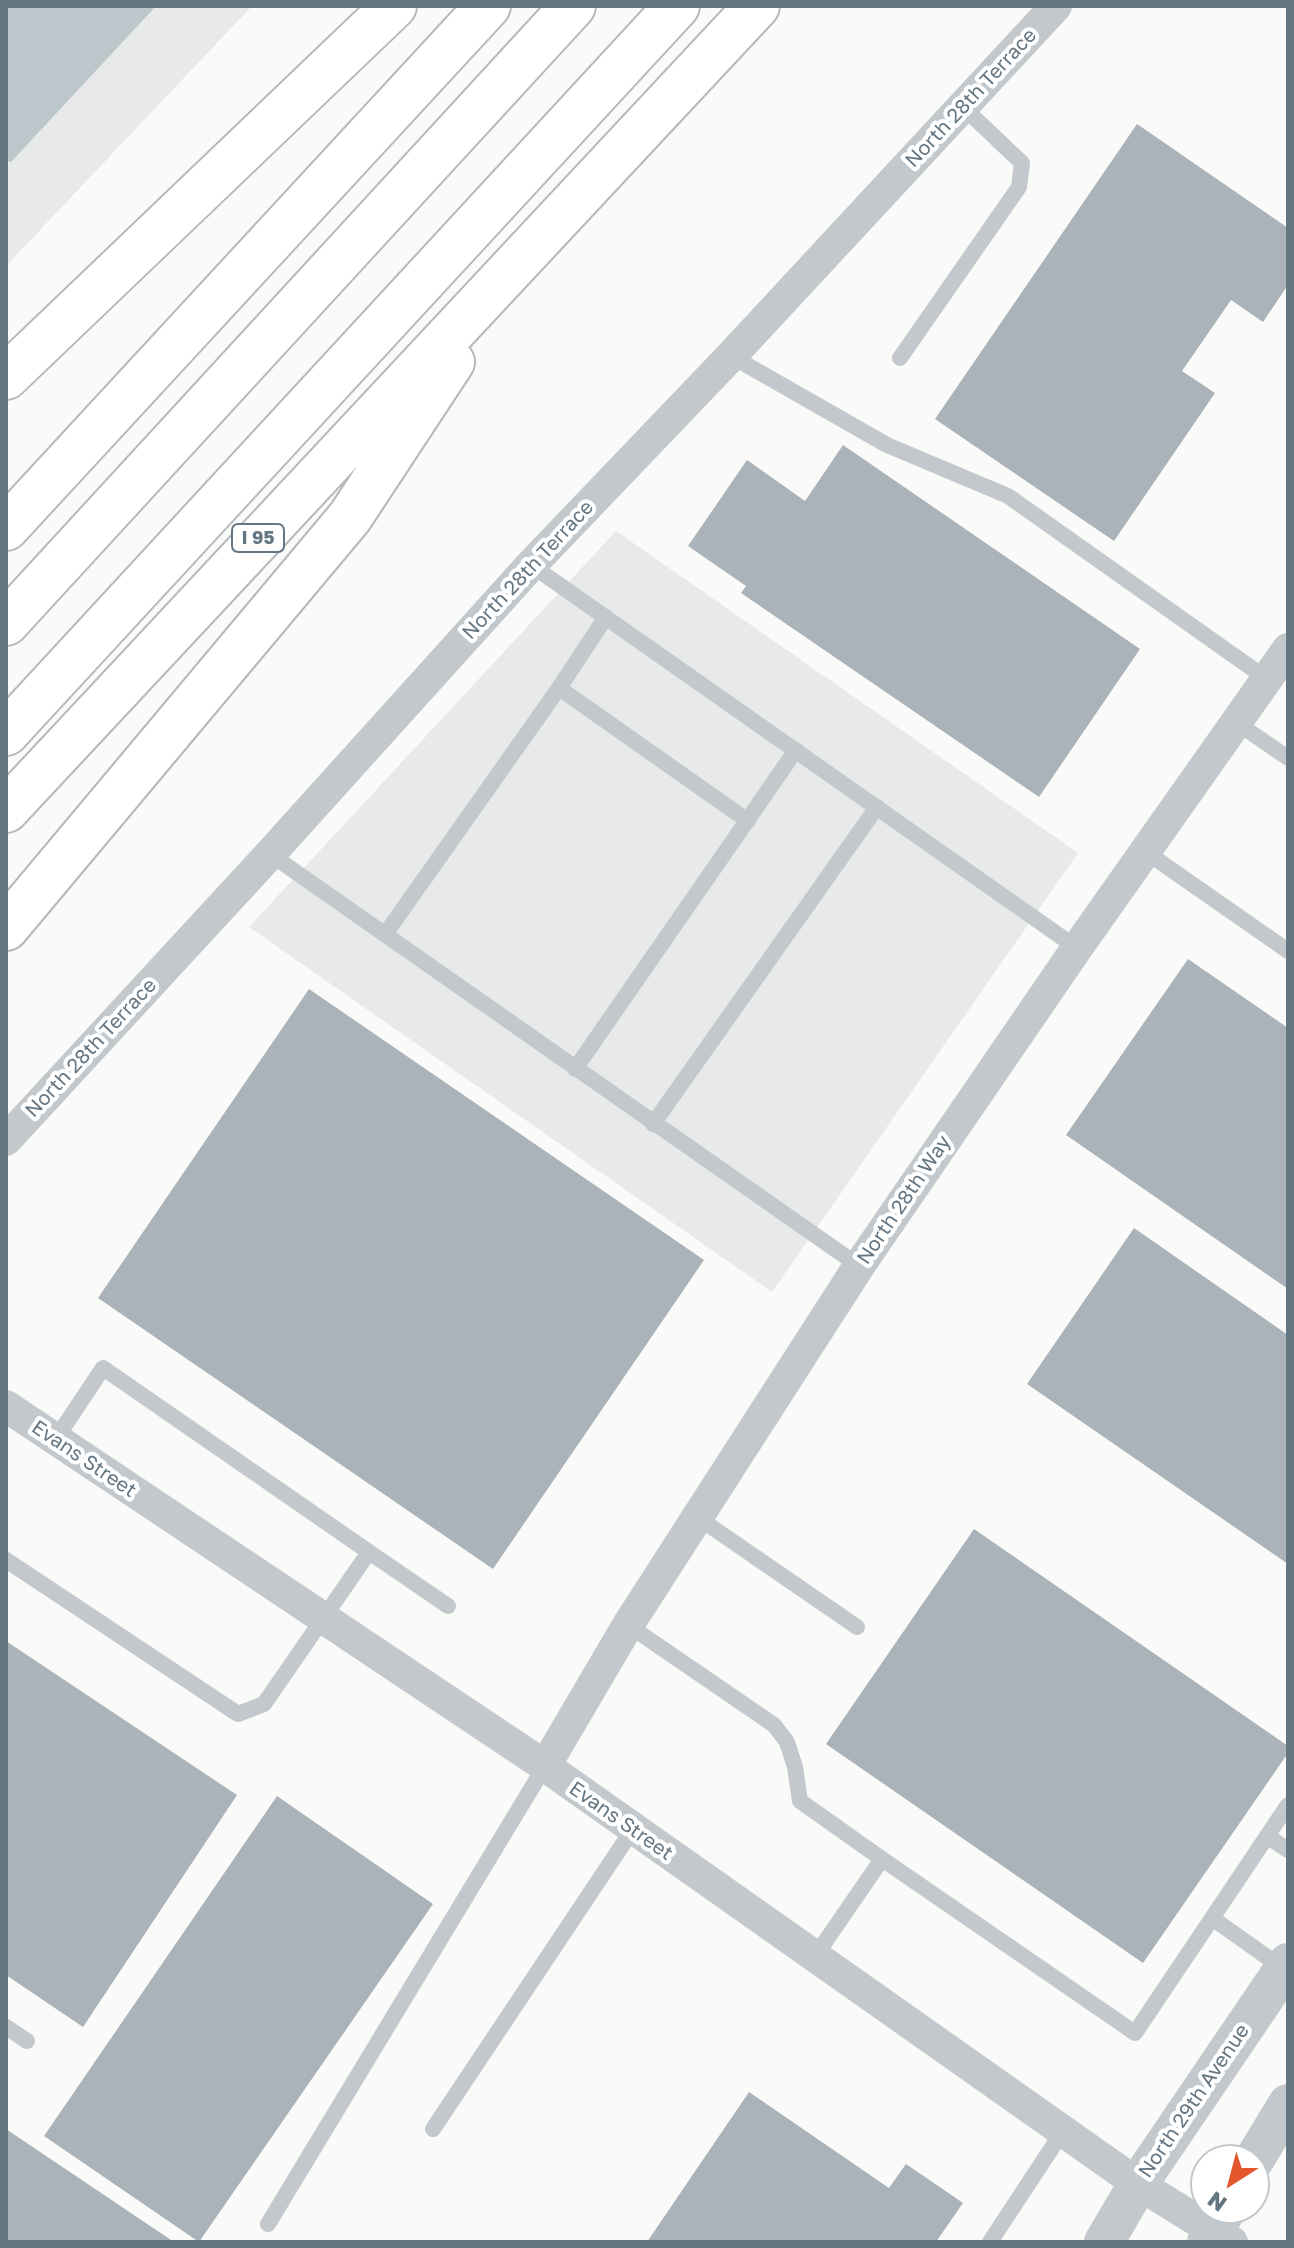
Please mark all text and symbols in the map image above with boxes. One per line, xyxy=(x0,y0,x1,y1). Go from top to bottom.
street label: North 28th Terrace xyxy=(900,24,1042,172)
street label: North 28th Terrace xyxy=(457,496,599,644)
road number: I 95 xyxy=(232,524,284,552)
street label: North 28th Terrace xyxy=(20,974,162,1122)
street label: North 28th Way xyxy=(852,1131,956,1269)
street label: Evans Street xyxy=(27,1415,141,1503)
street label: Evans Street xyxy=(565,1776,677,1866)
street label: North 29th Avenue xyxy=(1134,2020,1254,2182)
north arrow xyxy=(1190,2144,1270,2224)
text: N xyxy=(1202,2186,1231,2218)

